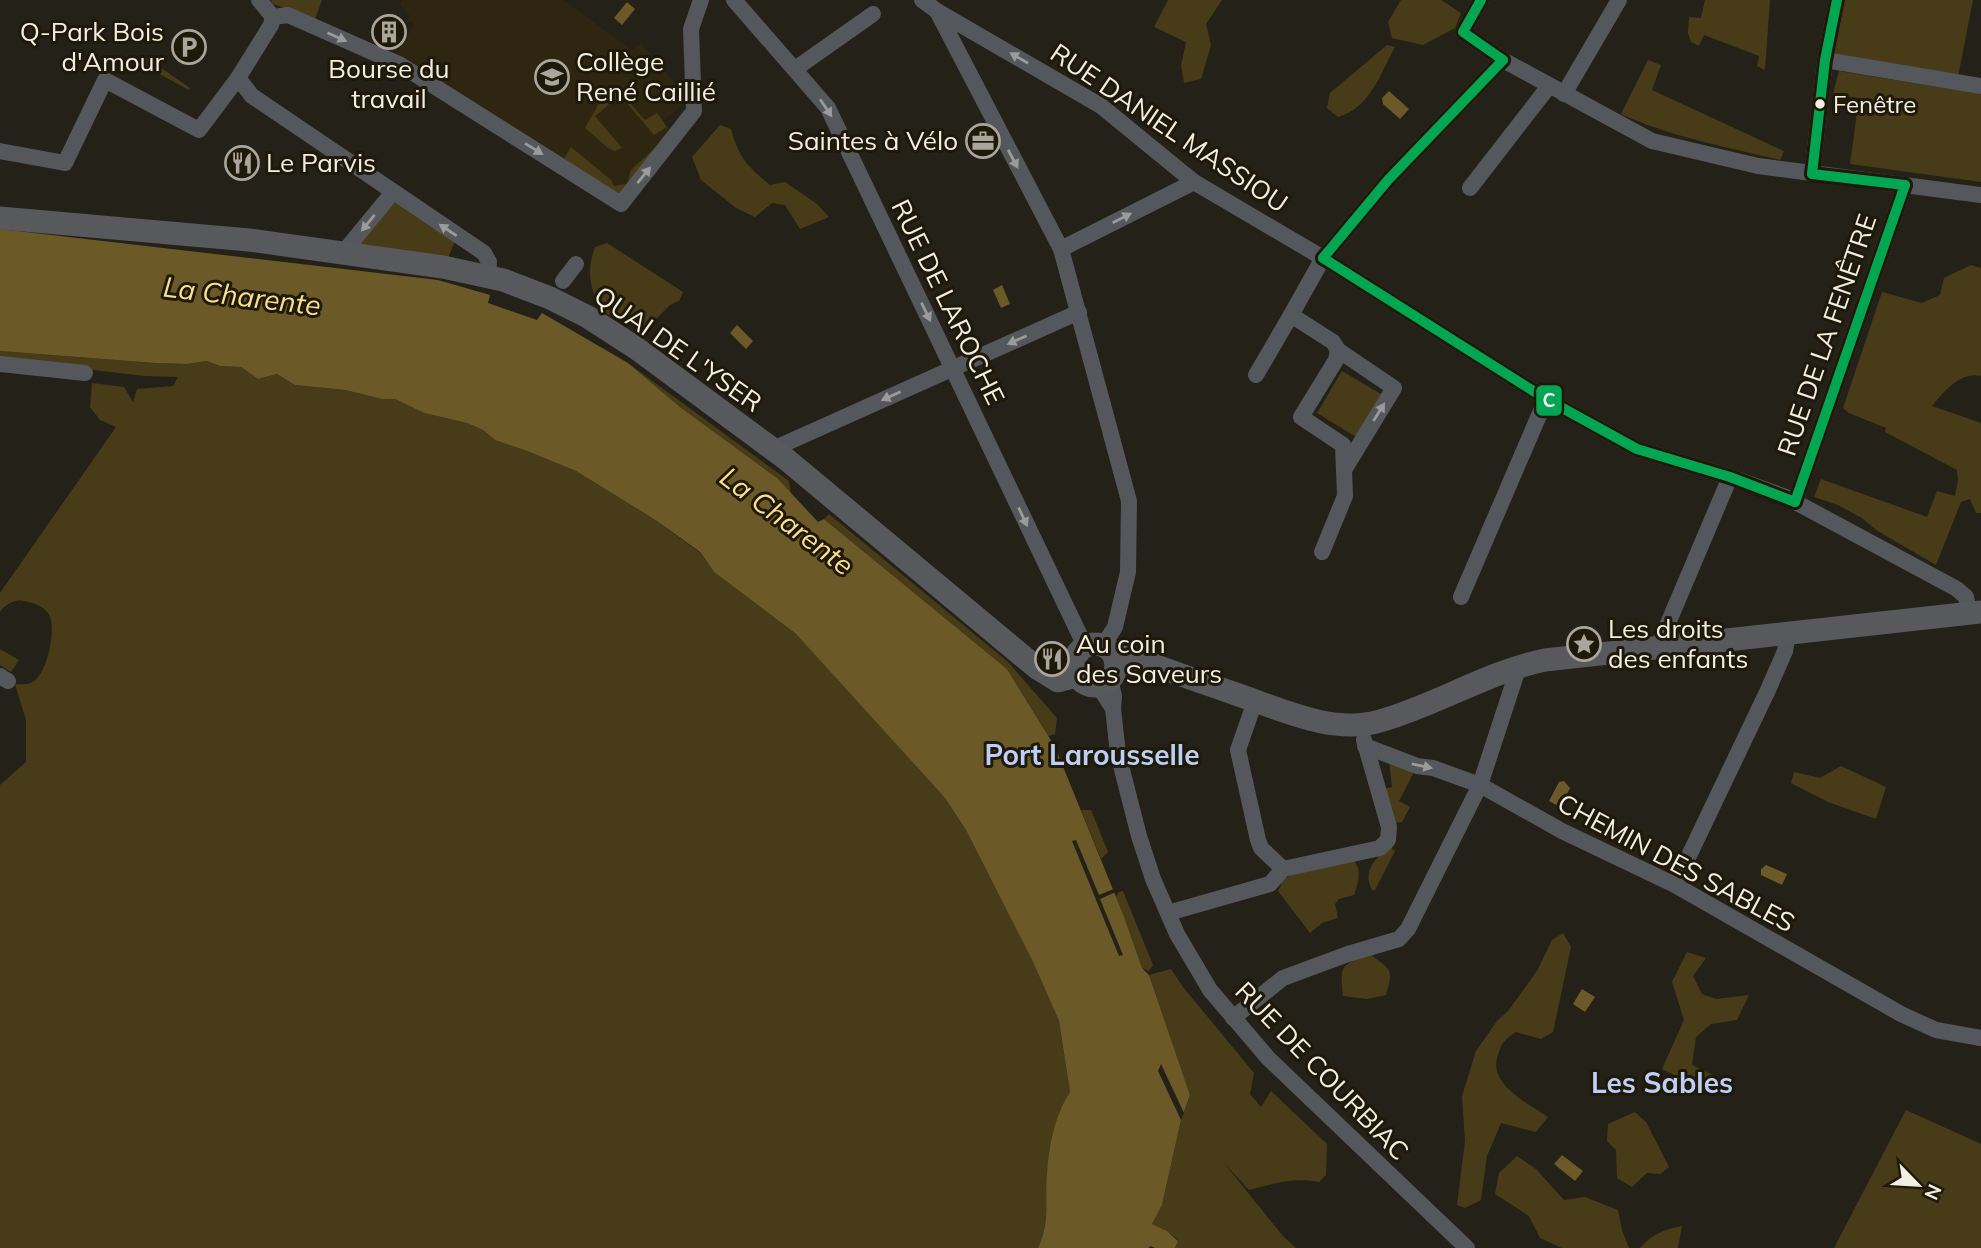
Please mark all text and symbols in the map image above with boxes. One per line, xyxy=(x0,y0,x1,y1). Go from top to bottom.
building icon: Bourse du travail xyxy=(370,13,408,51)
place label: Q-Park Bois d'Amour xyxy=(20,15,165,78)
parking icon: Q-Park Bois d'Amour xyxy=(170,28,208,66)
one-way arrow xyxy=(327,31,347,43)
street label: RUE DANIEL MASSIOU xyxy=(1044,36,1294,219)
place label: Collège René Caillié xyxy=(576,45,716,108)
place label: Bourse du travail xyxy=(328,52,450,115)
one-way arrow xyxy=(1009,52,1028,64)
school or university icon: Collège René Caillié xyxy=(533,58,571,96)
place label: Fenêtre xyxy=(1833,89,1916,119)
marker: Fenêtre xyxy=(1813,97,1827,111)
one-way arrow xyxy=(819,98,832,118)
office icon: Saintes à Vélo xyxy=(964,122,1002,160)
place label: Saintes à Vélo xyxy=(788,124,958,157)
one-way arrow xyxy=(524,143,543,156)
restaurant icon: Le Parvis xyxy=(223,144,261,182)
place label: Le Parvis xyxy=(266,146,376,179)
one-way arrow xyxy=(1007,149,1019,169)
one-way arrow xyxy=(636,167,651,185)
street label: RUE DE LAROCHE xyxy=(884,194,1012,410)
street label: RUE DE LA FENÊTRE xyxy=(1770,210,1883,460)
one-way arrow xyxy=(360,213,375,231)
one-way arrow xyxy=(1112,213,1132,224)
one-way arrow xyxy=(439,224,458,237)
water label: La Charente xyxy=(161,268,323,323)
street label: QUAI DE L'YSER xyxy=(588,278,769,419)
one-way arrow xyxy=(920,302,931,322)
one-way arrow xyxy=(1007,334,1027,346)
line badge: C xyxy=(1535,384,1563,417)
text: C xyxy=(1542,388,1556,412)
one-way arrow xyxy=(881,390,901,402)
one-way arrow xyxy=(1373,402,1386,421)
water label: La Charente xyxy=(714,459,861,582)
one-way arrow xyxy=(1017,507,1029,527)
place label: Les droits des enfants xyxy=(1608,612,1748,675)
place icon: Les droits des enfants xyxy=(1565,625,1603,663)
place label: Au coin des Saveurs xyxy=(1076,627,1222,690)
restaurant icon: Au coin des Saveurs xyxy=(1033,640,1071,678)
district label: Port Larousselle xyxy=(984,737,1200,772)
one-way arrow xyxy=(1411,761,1433,772)
street label: CHEMIN DES SABLES xyxy=(1552,786,1801,939)
street label: RUE DE COURBIAC xyxy=(1229,974,1416,1167)
district label: Les Sables xyxy=(1591,1065,1733,1100)
north arrow xyxy=(1883,1150,1953,1220)
text: N xyxy=(1919,1181,1947,1204)

